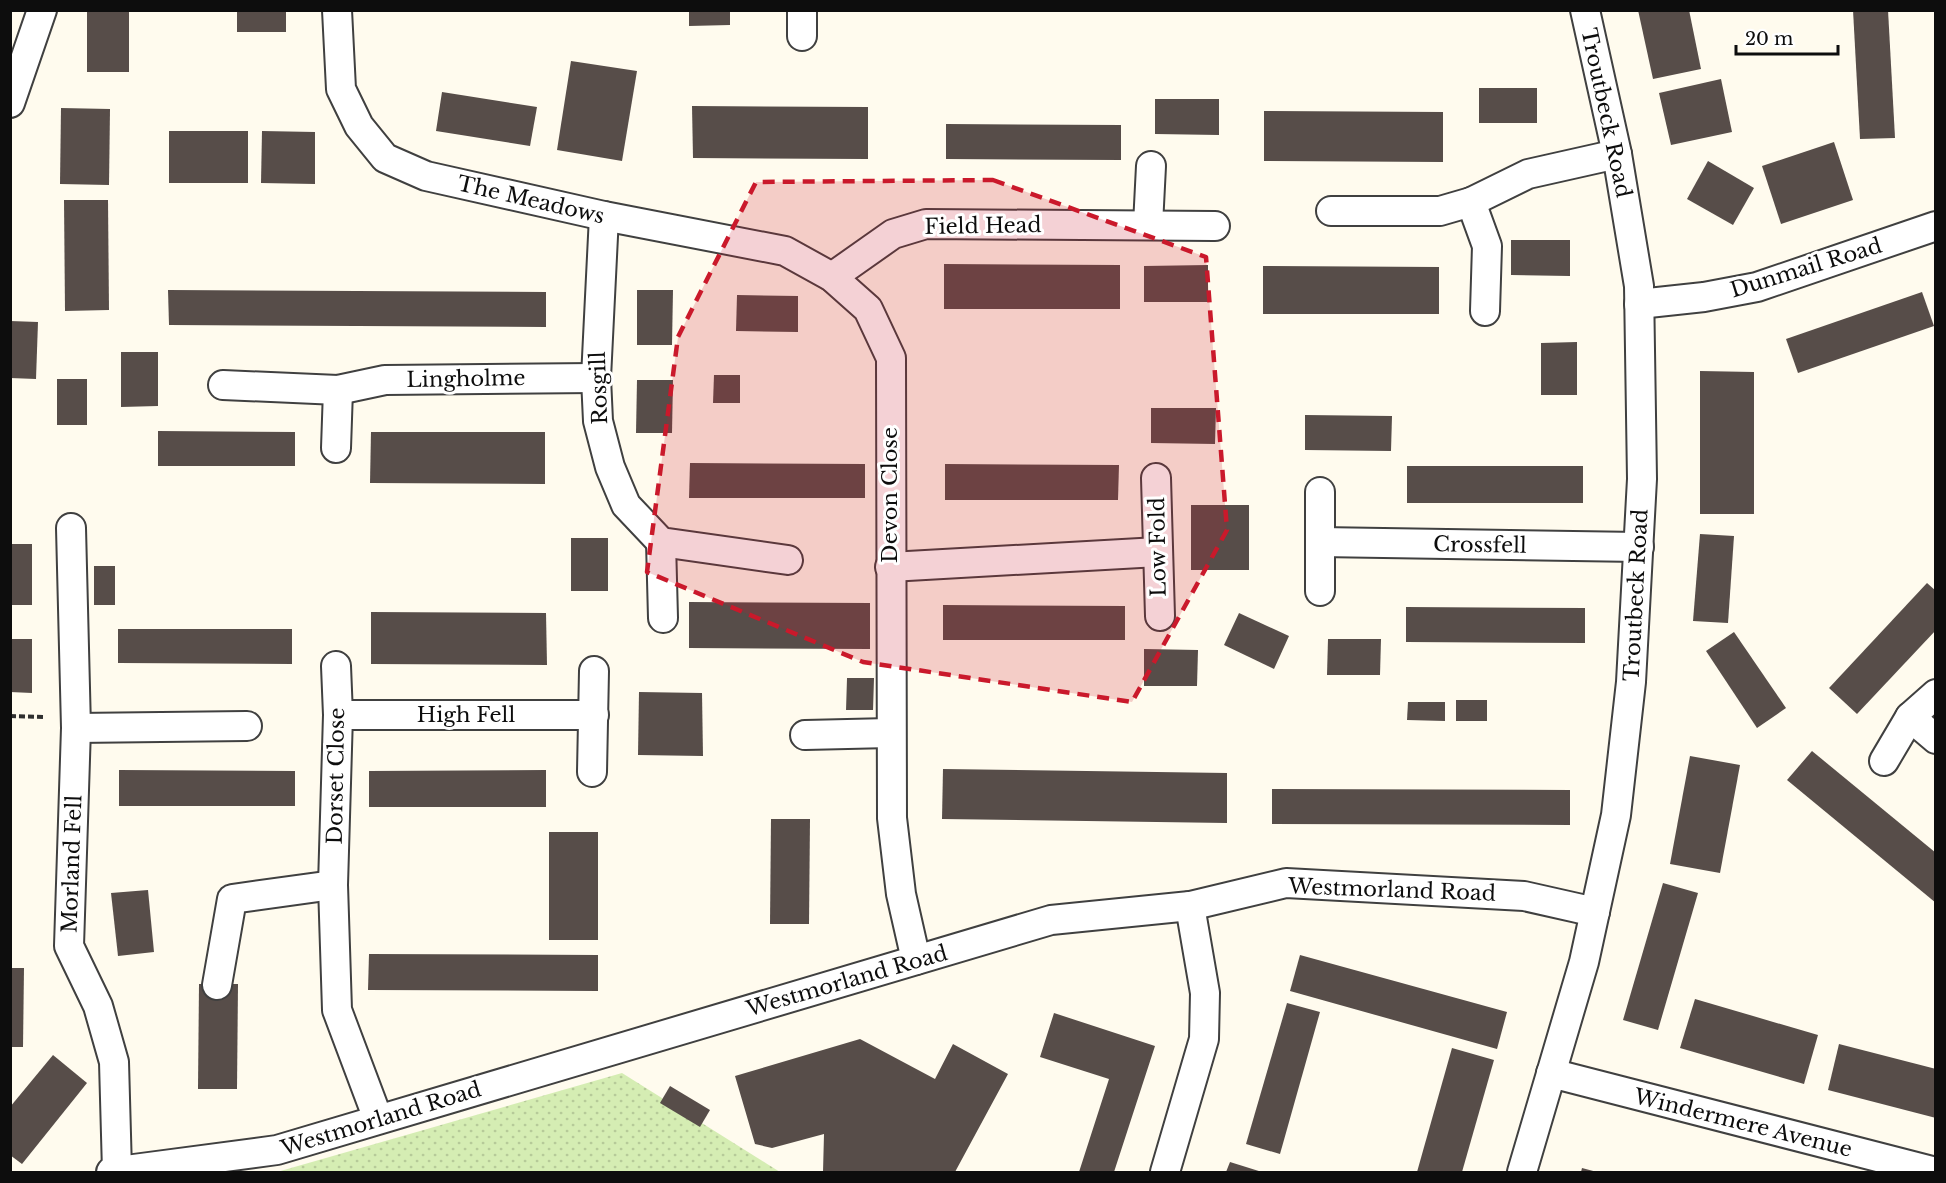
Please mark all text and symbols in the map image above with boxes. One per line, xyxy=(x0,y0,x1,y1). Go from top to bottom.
scale bar xyxy=(1736,18,1838,56)
street label: Troutbeck Road xyxy=(1575,26,1637,200)
text: 20 m xyxy=(1745,28,1793,50)
street label: The Meadows xyxy=(455,170,607,230)
street label: Field Head xyxy=(924,212,1042,240)
street label: Dunmail Road xyxy=(1727,233,1885,303)
street label: Rosgill xyxy=(585,351,613,425)
street label: Lingholme xyxy=(406,365,526,393)
street label: Devon Close xyxy=(877,427,903,563)
street label: Low Fold xyxy=(1144,497,1172,597)
street label: Troutbeck Road xyxy=(1619,508,1653,682)
street label: Crossfell xyxy=(1433,531,1527,559)
street label: High Fell xyxy=(417,702,515,728)
street label: Dorset Close xyxy=(322,707,350,845)
street label: Morland Fell xyxy=(57,794,87,933)
street label: Westmorland Road xyxy=(1287,873,1496,907)
street label: Westmorland Road xyxy=(743,940,951,1022)
street label: Westmorland Road xyxy=(277,1076,484,1162)
street label: Windermere Avenue xyxy=(1630,1083,1855,1163)

